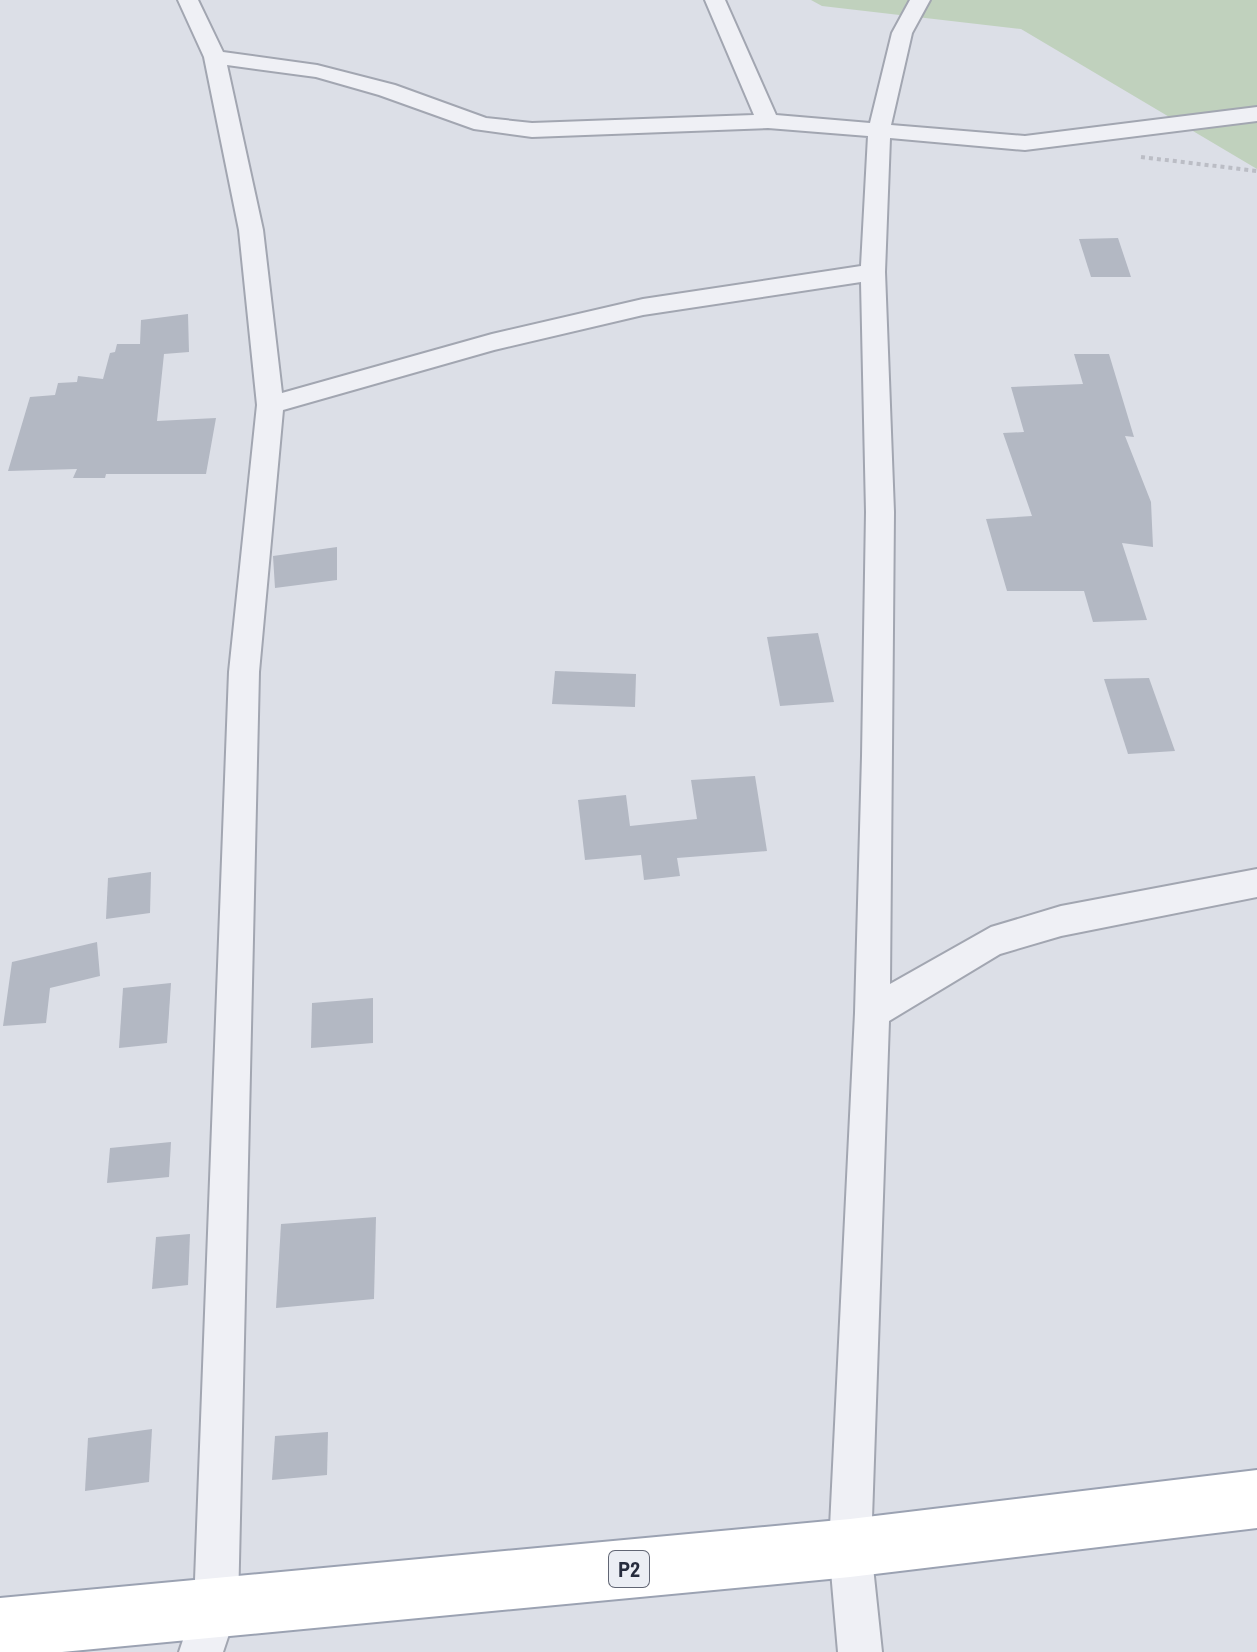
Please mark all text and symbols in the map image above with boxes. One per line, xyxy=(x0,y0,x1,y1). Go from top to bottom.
road number: P2 xyxy=(609,1551,649,1587)

